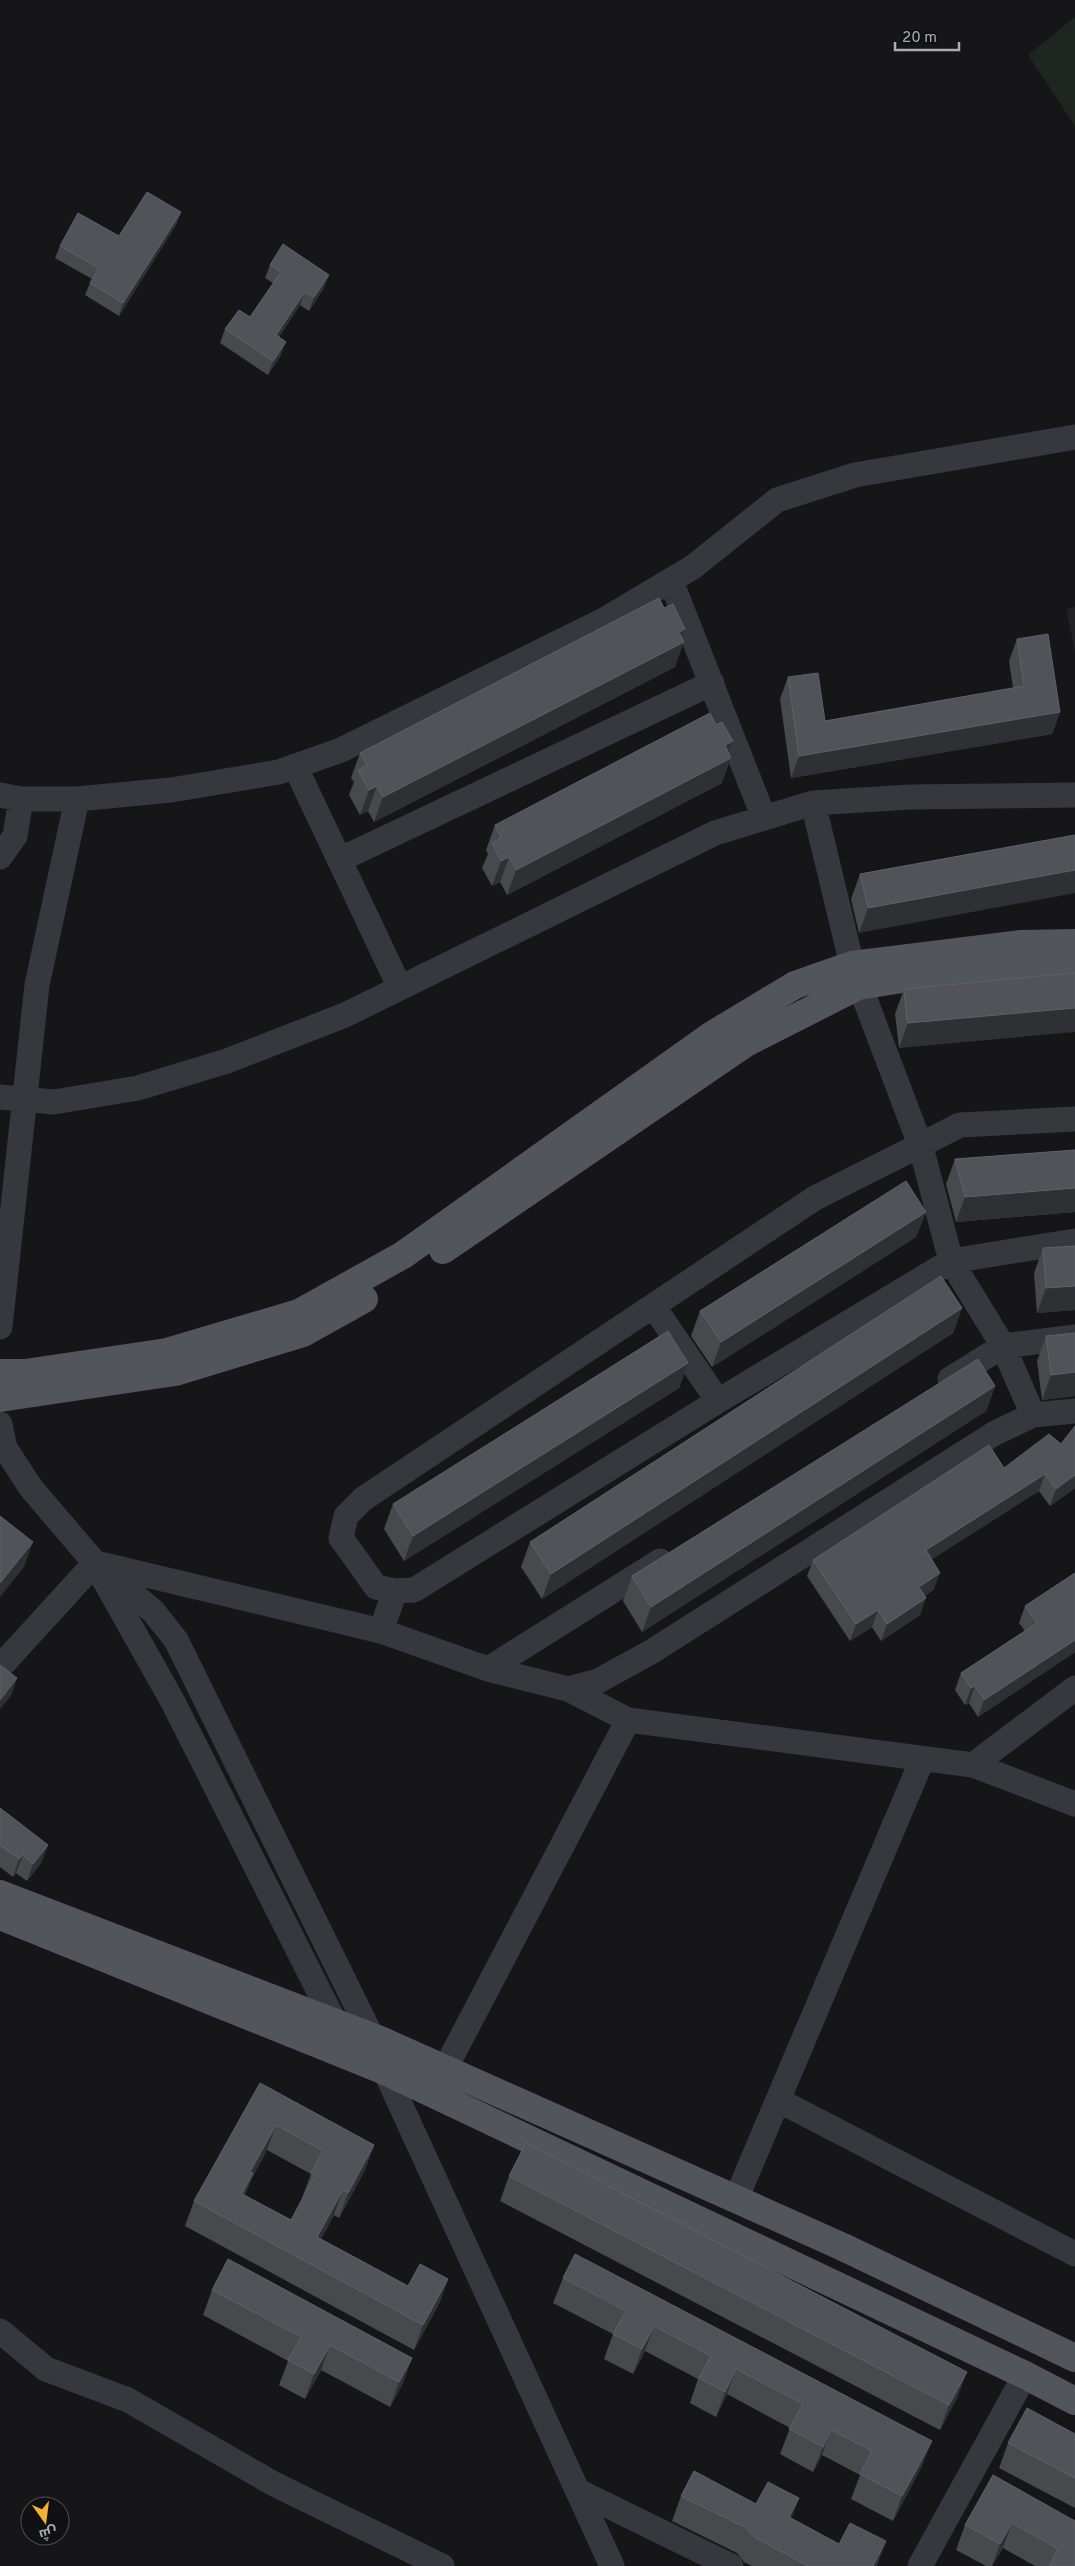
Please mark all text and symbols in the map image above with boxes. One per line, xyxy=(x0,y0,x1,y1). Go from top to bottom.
scale bar xyxy=(895,20,959,52)
text: 20 m xyxy=(902,29,937,48)
north arrow xyxy=(20,2496,70,2546)
text: ش xyxy=(37,2522,59,2544)

